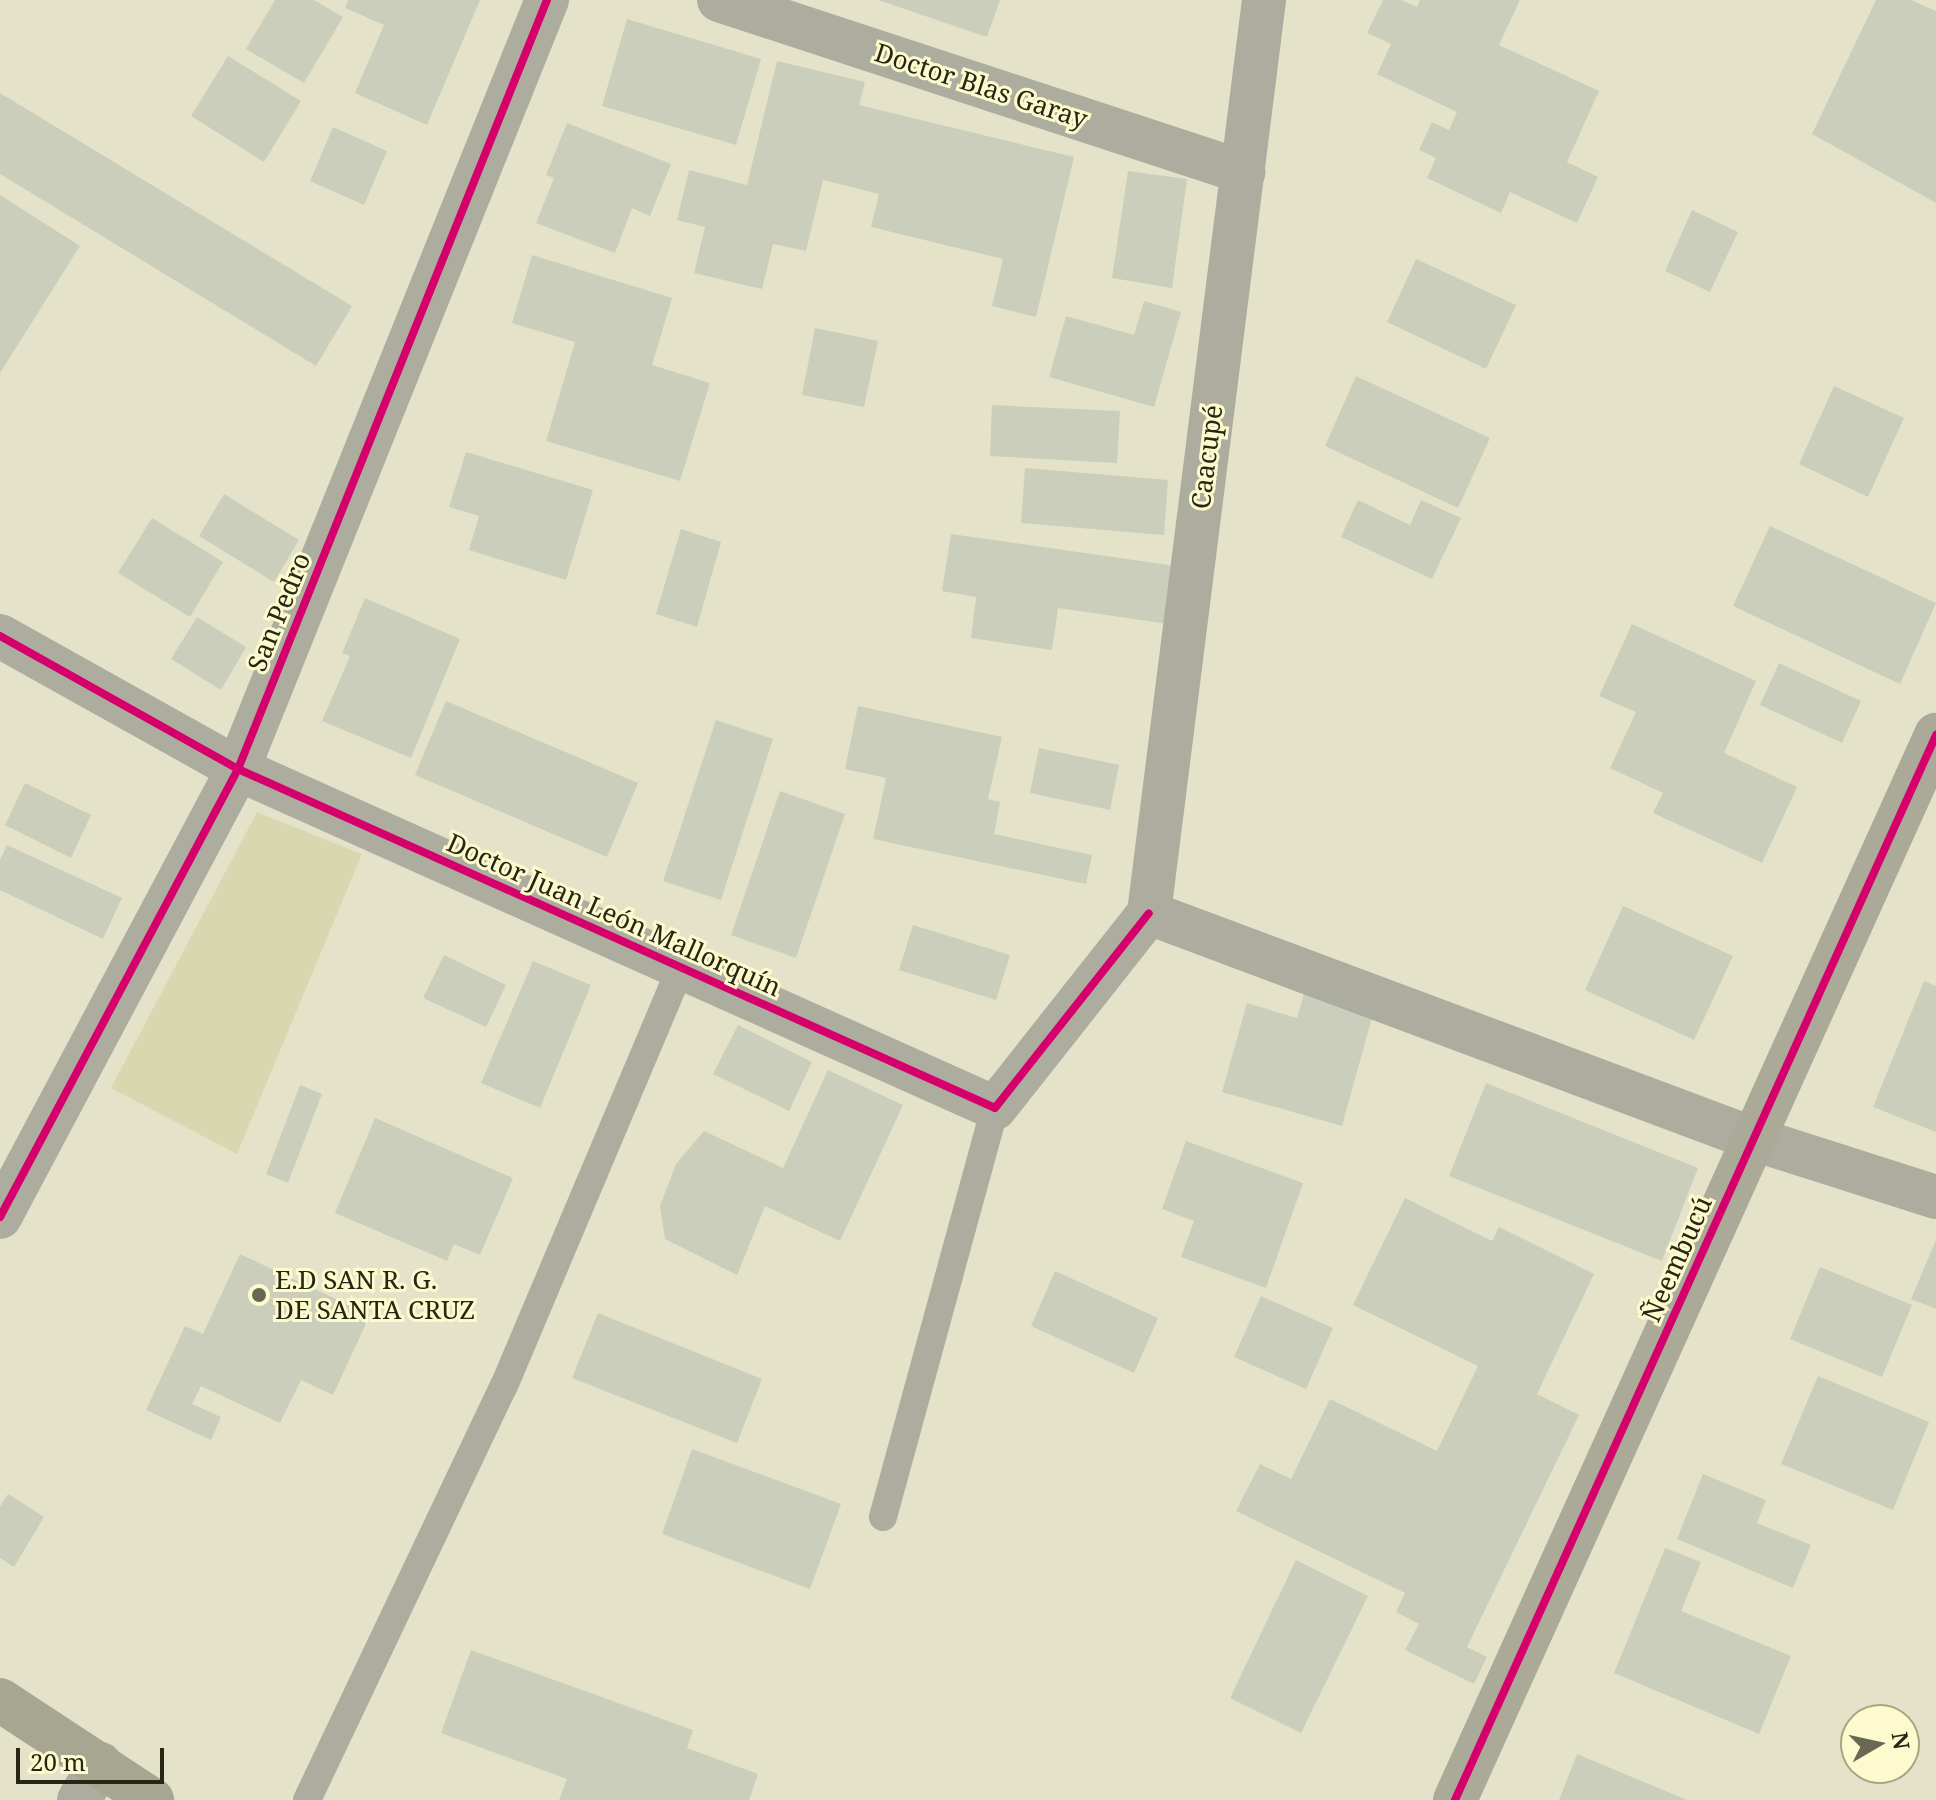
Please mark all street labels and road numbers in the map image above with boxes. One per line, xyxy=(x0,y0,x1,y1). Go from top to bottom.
street label: Doctor Blas Garay xyxy=(871,37,1091,135)
street label: Caacupé xyxy=(1185,403,1229,511)
street label: San Pedro xyxy=(241,548,317,676)
street label: Doctor Juan León Mallorquín xyxy=(442,827,786,1003)
street label: Ñeembucú xyxy=(1635,1191,1719,1327)

